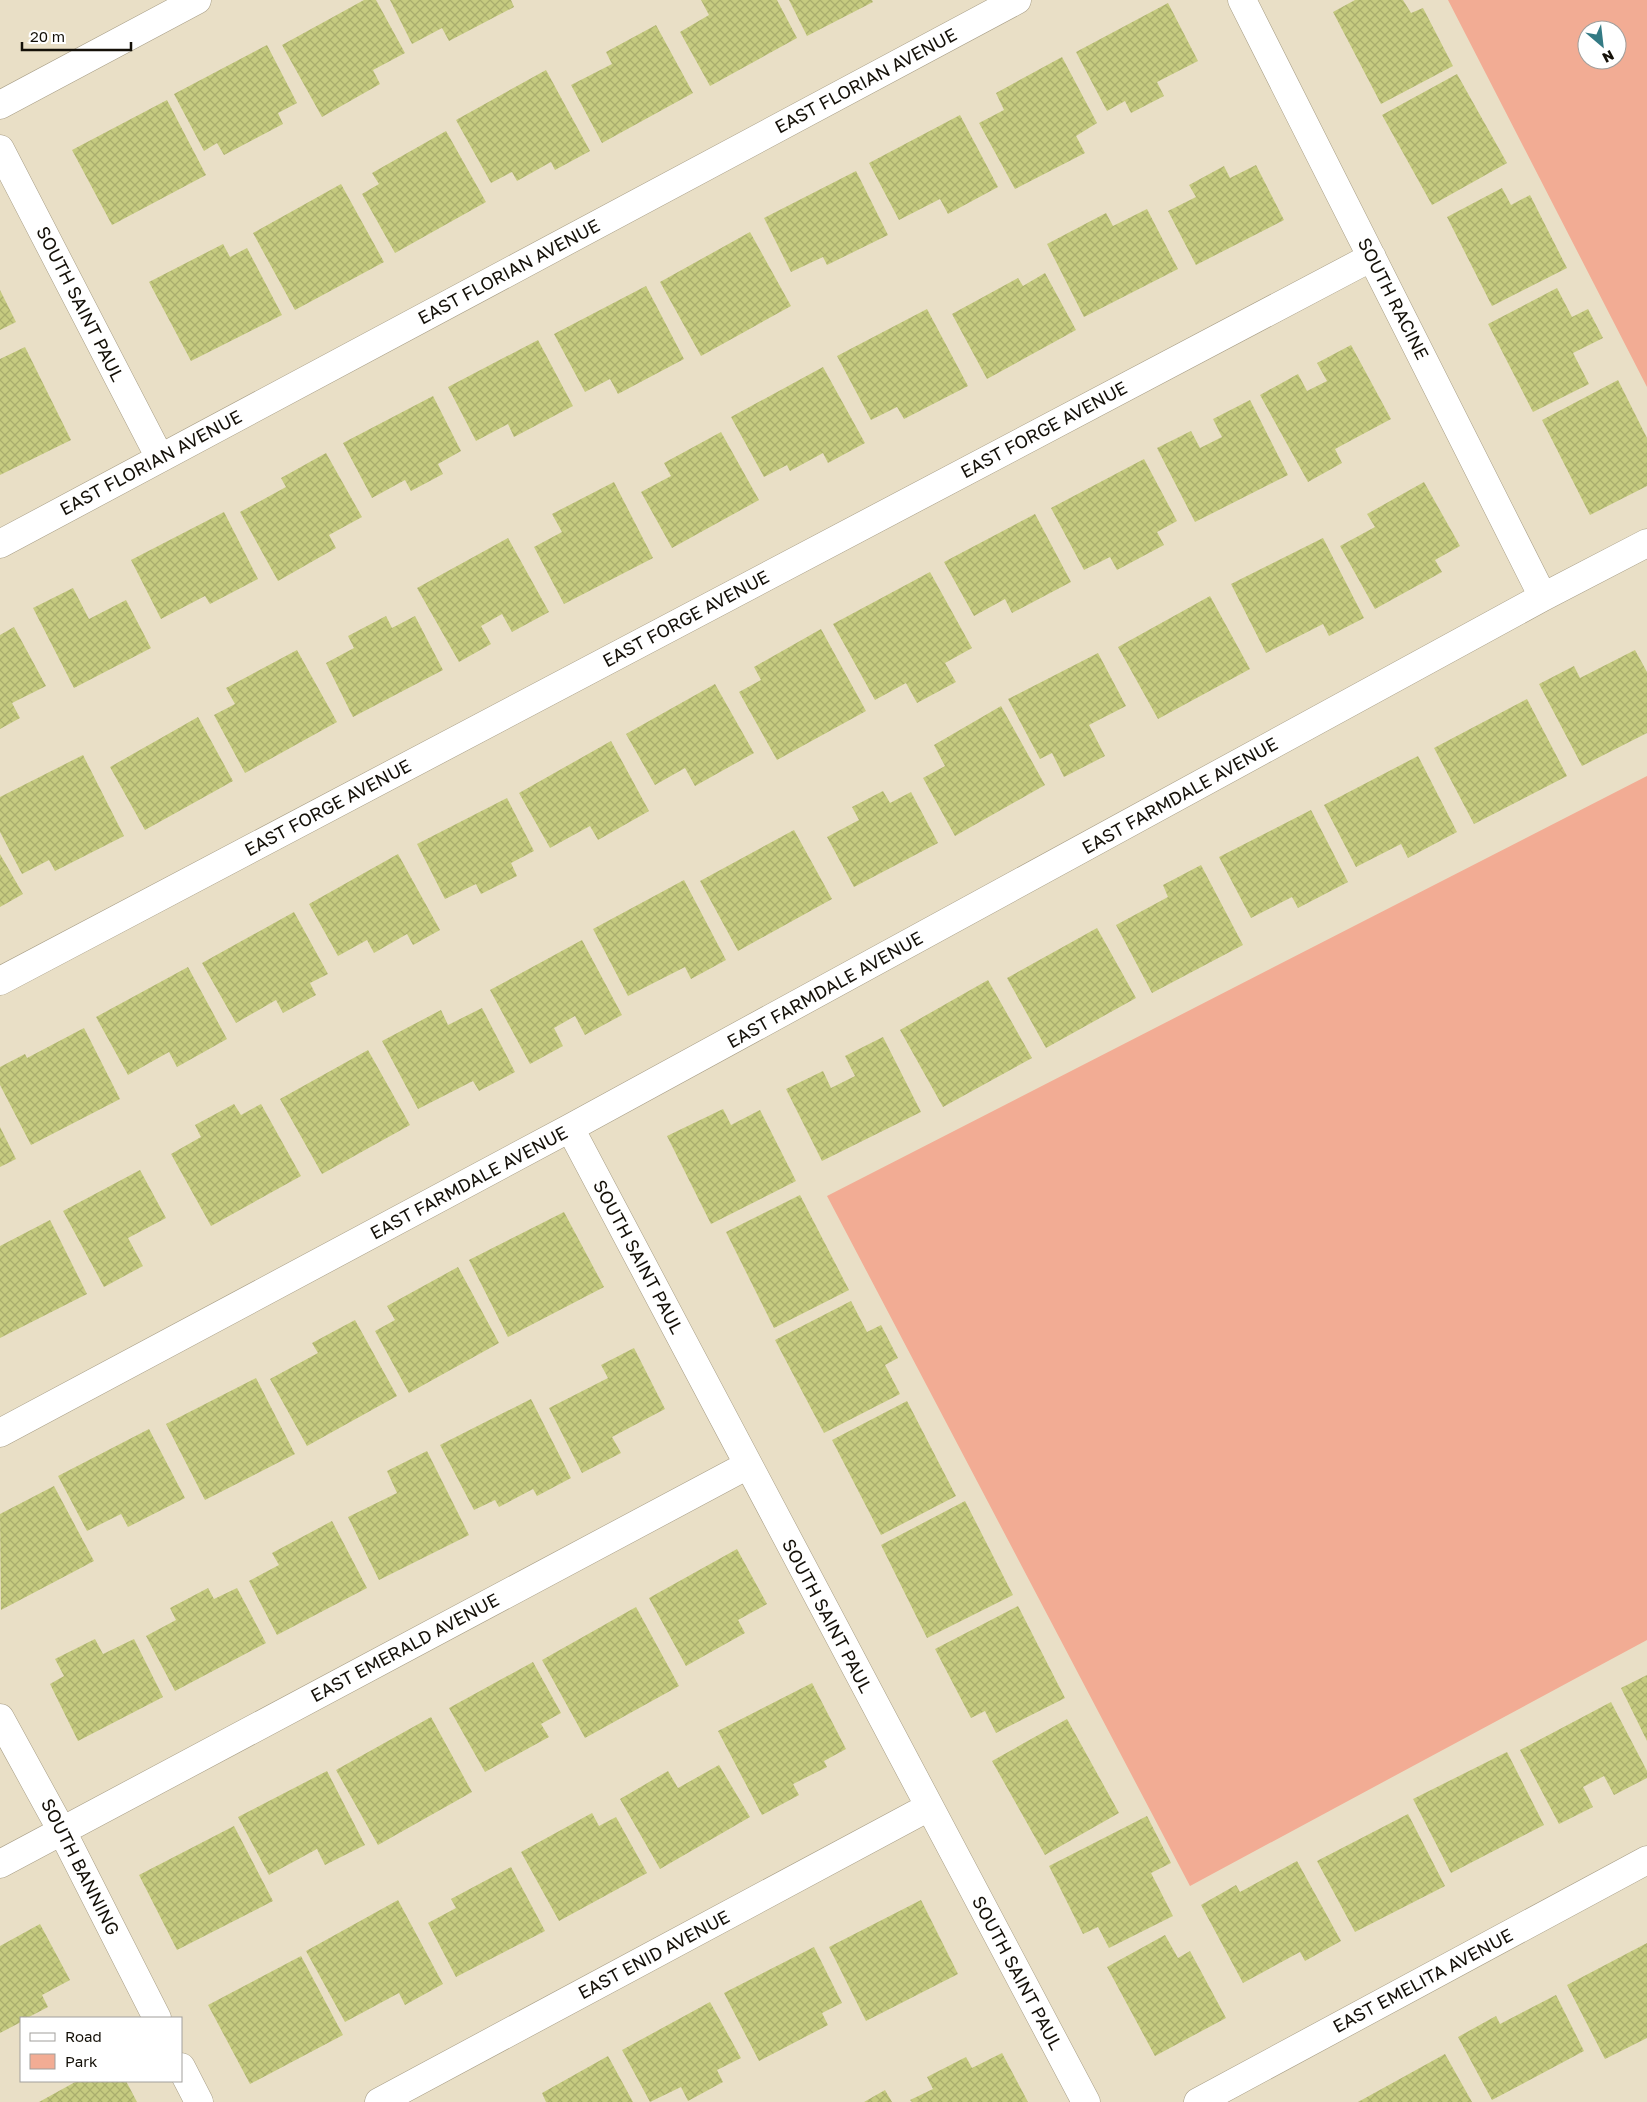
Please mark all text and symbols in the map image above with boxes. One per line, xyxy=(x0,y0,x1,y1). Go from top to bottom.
scale bar xyxy=(22,20,131,52)
north arrow xyxy=(1577,20,1627,70)
street label: EAST FLORIAN AVENUE xyxy=(771,23,960,137)
text: 20 m xyxy=(30,27,65,45)
text: N xyxy=(1600,47,1617,67)
street label: EAST FLORIAN AVENUE xyxy=(414,214,603,328)
street label: SOUTH SAINT PAUL xyxy=(32,222,130,385)
street label: SOUTH RACINE xyxy=(1354,234,1434,363)
street label: EAST FORGE AVENUE xyxy=(956,376,1131,482)
street label: EAST FLORIAN AVENUE xyxy=(56,405,245,519)
street label: EAST FORGE AVENUE xyxy=(598,565,773,671)
street label: EAST FARMDALE AVENUE xyxy=(1078,732,1281,858)
street label: EAST FORGE AVENUE xyxy=(240,754,415,860)
street label: EAST FARMDALE AVENUE xyxy=(723,926,926,1052)
street label: EAST FARMDALE AVENUE xyxy=(366,1121,571,1244)
street label: SOUTH SAINT PAUL xyxy=(589,1176,689,1337)
street label: SOUTH SAINT PAUL xyxy=(778,1535,878,1696)
street label: EAST EMERALD AVENUE xyxy=(307,1588,503,1706)
street label: SOUTH BANNING xyxy=(37,1795,125,1939)
street label: SOUTH SAINT PAUL xyxy=(968,1892,1068,2053)
street label: EAST ENID AVENUE xyxy=(574,1905,733,2003)
street label: EAST EMELITA AVENUE xyxy=(1329,1923,1516,2037)
legend xyxy=(20,2017,182,2082)
text: Road xyxy=(65,2027,102,2045)
text: Park xyxy=(65,2052,98,2070)

